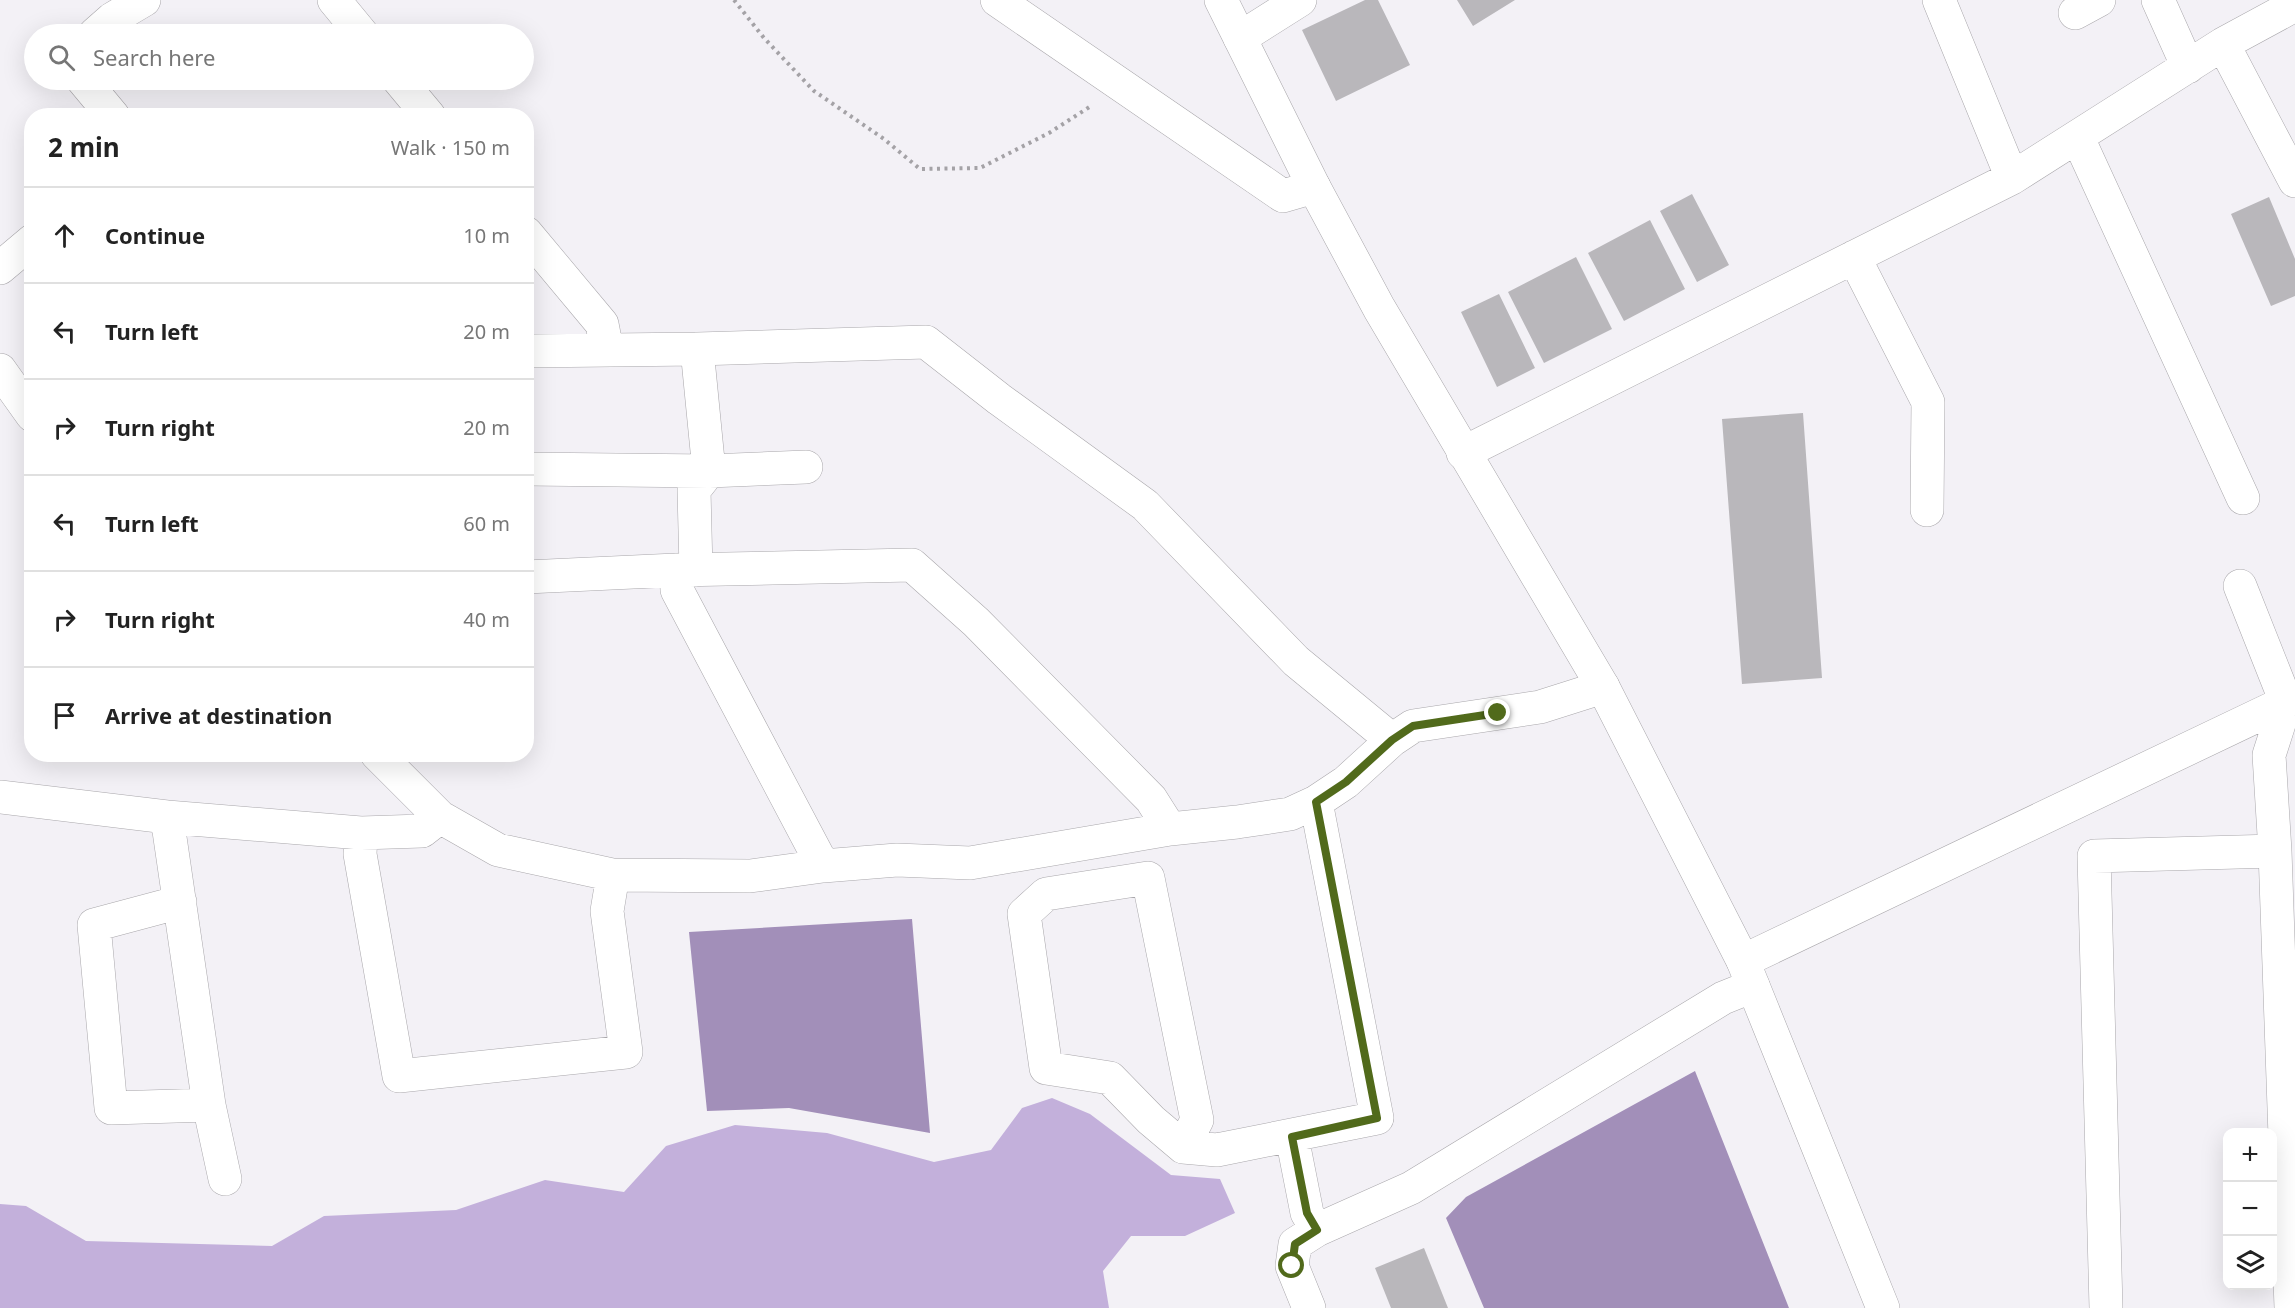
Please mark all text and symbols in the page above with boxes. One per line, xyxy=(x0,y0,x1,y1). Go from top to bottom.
search box xyxy=(24,24,534,90)
icon: search xyxy=(45,41,78,74)
text: Search here xyxy=(93,42,215,72)
text: 2 min xyxy=(48,129,120,165)
text: Walk · 150 m xyxy=(391,134,510,161)
icon: ahead xyxy=(48,219,81,252)
text: Continue xyxy=(105,220,205,250)
text: 10 m xyxy=(463,222,510,249)
icon: left xyxy=(48,315,81,348)
text: Turn left xyxy=(105,316,199,346)
text: 20 m xyxy=(463,318,510,345)
icon: right xyxy=(48,411,81,444)
text: Turn right xyxy=(105,412,215,442)
text: 20 m xyxy=(463,414,510,441)
icon: left xyxy=(48,507,81,540)
text: Turn left xyxy=(105,508,199,538)
text: 60 m xyxy=(463,510,510,537)
icon: right xyxy=(48,603,81,636)
text: Turn right xyxy=(105,604,215,634)
text: 40 m xyxy=(463,606,510,633)
icon: arrive xyxy=(48,699,81,732)
route end xyxy=(1484,699,1510,725)
text: Arrive at destination xyxy=(105,700,332,730)
map controls xyxy=(2223,1128,2277,1290)
button: + xyxy=(2223,1128,2277,1182)
button: − xyxy=(2223,1182,2277,1236)
button: layers xyxy=(2223,1236,2277,1290)
route start xyxy=(1278,1252,1304,1278)

